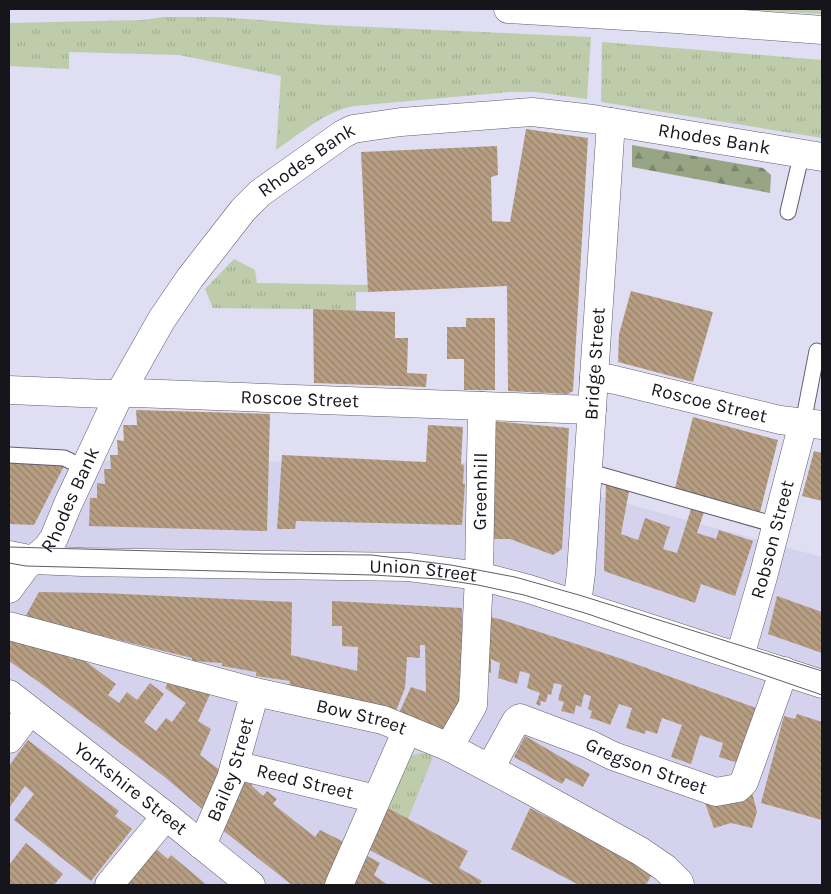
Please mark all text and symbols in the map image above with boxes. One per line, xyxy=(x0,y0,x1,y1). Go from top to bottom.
street label: Rhodes Bank xyxy=(254,119,359,202)
street label: Rhodes Bank xyxy=(656,119,772,159)
street label: Bridge Street xyxy=(580,307,610,421)
street label: Roscoe Street xyxy=(649,378,769,427)
street label: Roscoe Street xyxy=(240,386,360,412)
street label: Rhodes Bank xyxy=(36,443,104,557)
street label: Greenhill xyxy=(469,452,492,531)
street label: Robson Street xyxy=(746,478,799,601)
street label: Union Street xyxy=(369,555,478,587)
street label: Bow Street xyxy=(314,695,410,740)
street label: Bailey Street xyxy=(203,715,258,825)
street label: Gregson Street xyxy=(582,733,710,799)
street label: Yorkshire Street xyxy=(69,738,192,840)
street label: Reed Street xyxy=(254,760,356,804)

